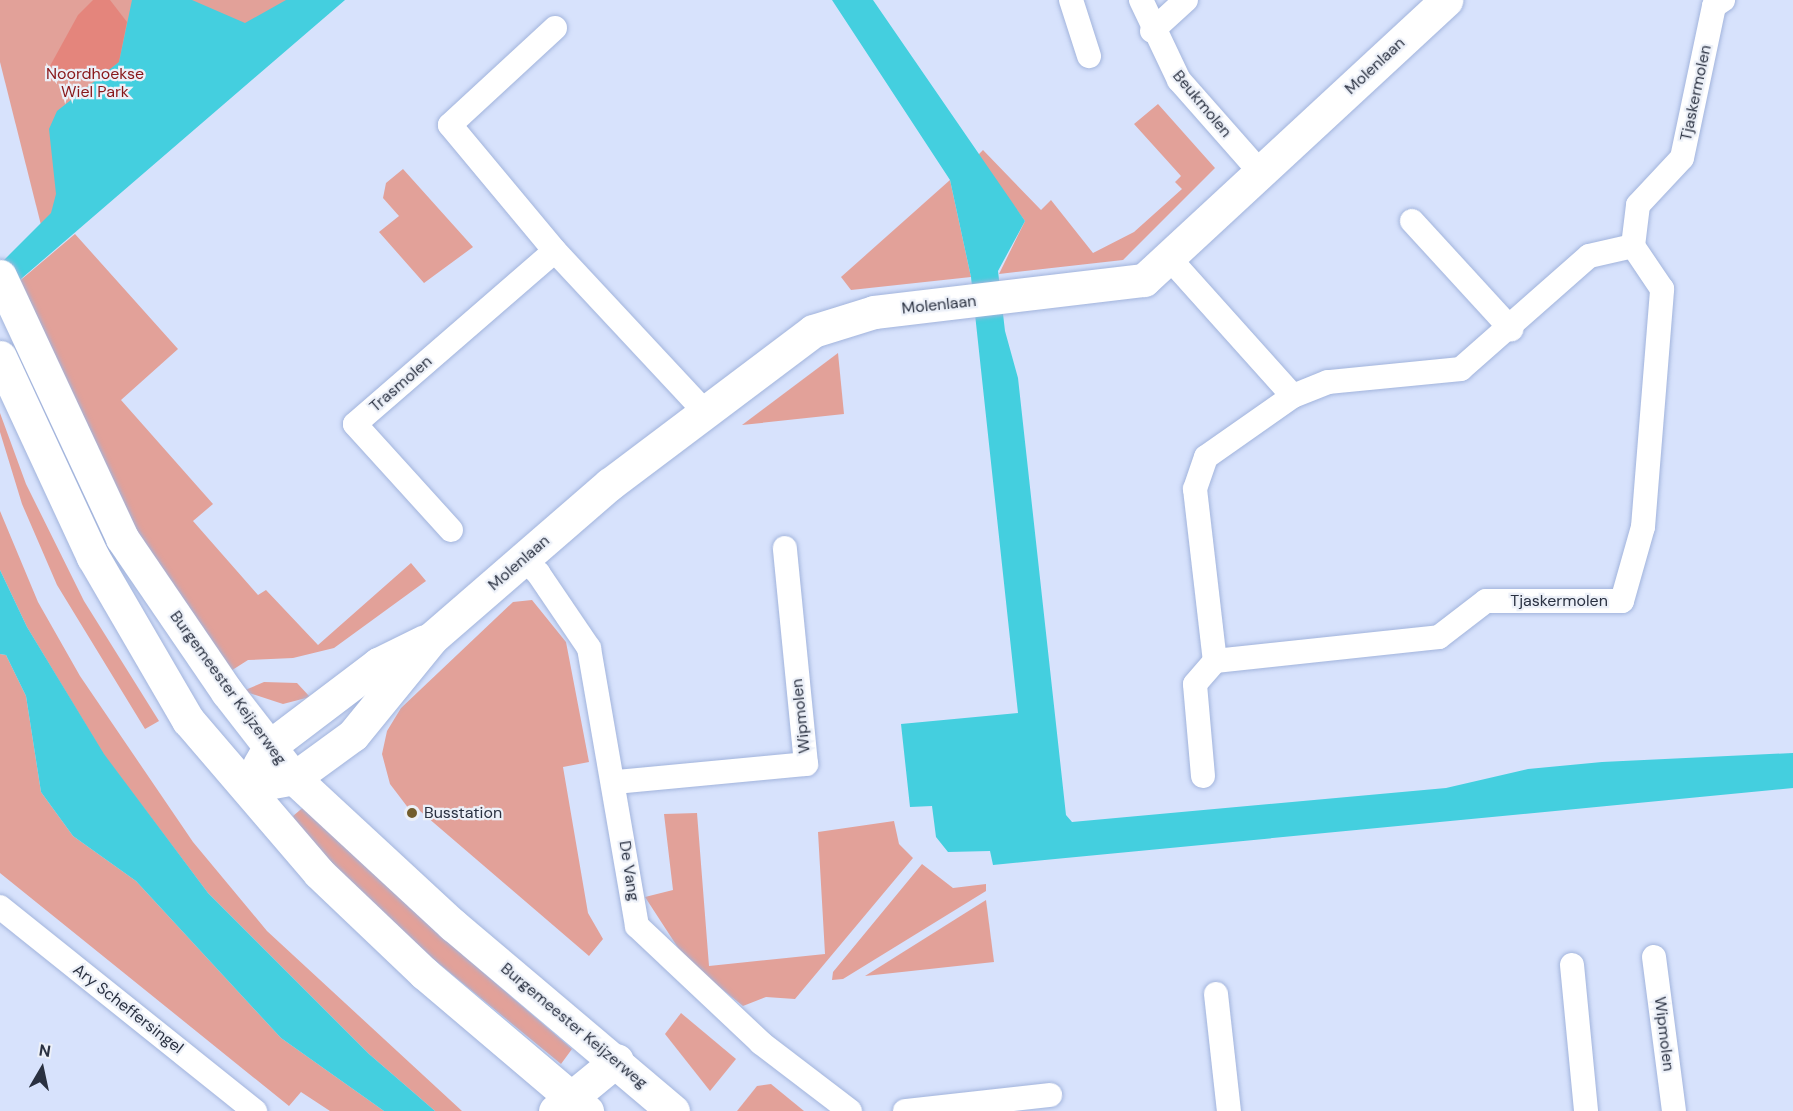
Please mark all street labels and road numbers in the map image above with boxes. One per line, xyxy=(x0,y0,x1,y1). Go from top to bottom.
street label: Molenlaan xyxy=(1341,33,1409,99)
street label: Tjaskermolen xyxy=(1676,43,1716,143)
street label: Beukmolen xyxy=(1168,67,1236,141)
street label: Molenlaan xyxy=(901,292,977,318)
street label: Trasmolen xyxy=(366,352,436,416)
street label: Molenlaan xyxy=(484,531,554,595)
street label: Tjaskermolen xyxy=(1510,591,1608,611)
street label: Burgemeester Keijzerweg xyxy=(166,607,290,769)
street label: Wipmolen xyxy=(788,678,814,754)
street label: De Vang xyxy=(615,839,643,903)
street label: Burgemeester Keijzerweg xyxy=(497,959,651,1093)
street label: Ary Scheffersingel xyxy=(69,960,187,1058)
street label: Wipmolen xyxy=(1650,996,1678,1072)

